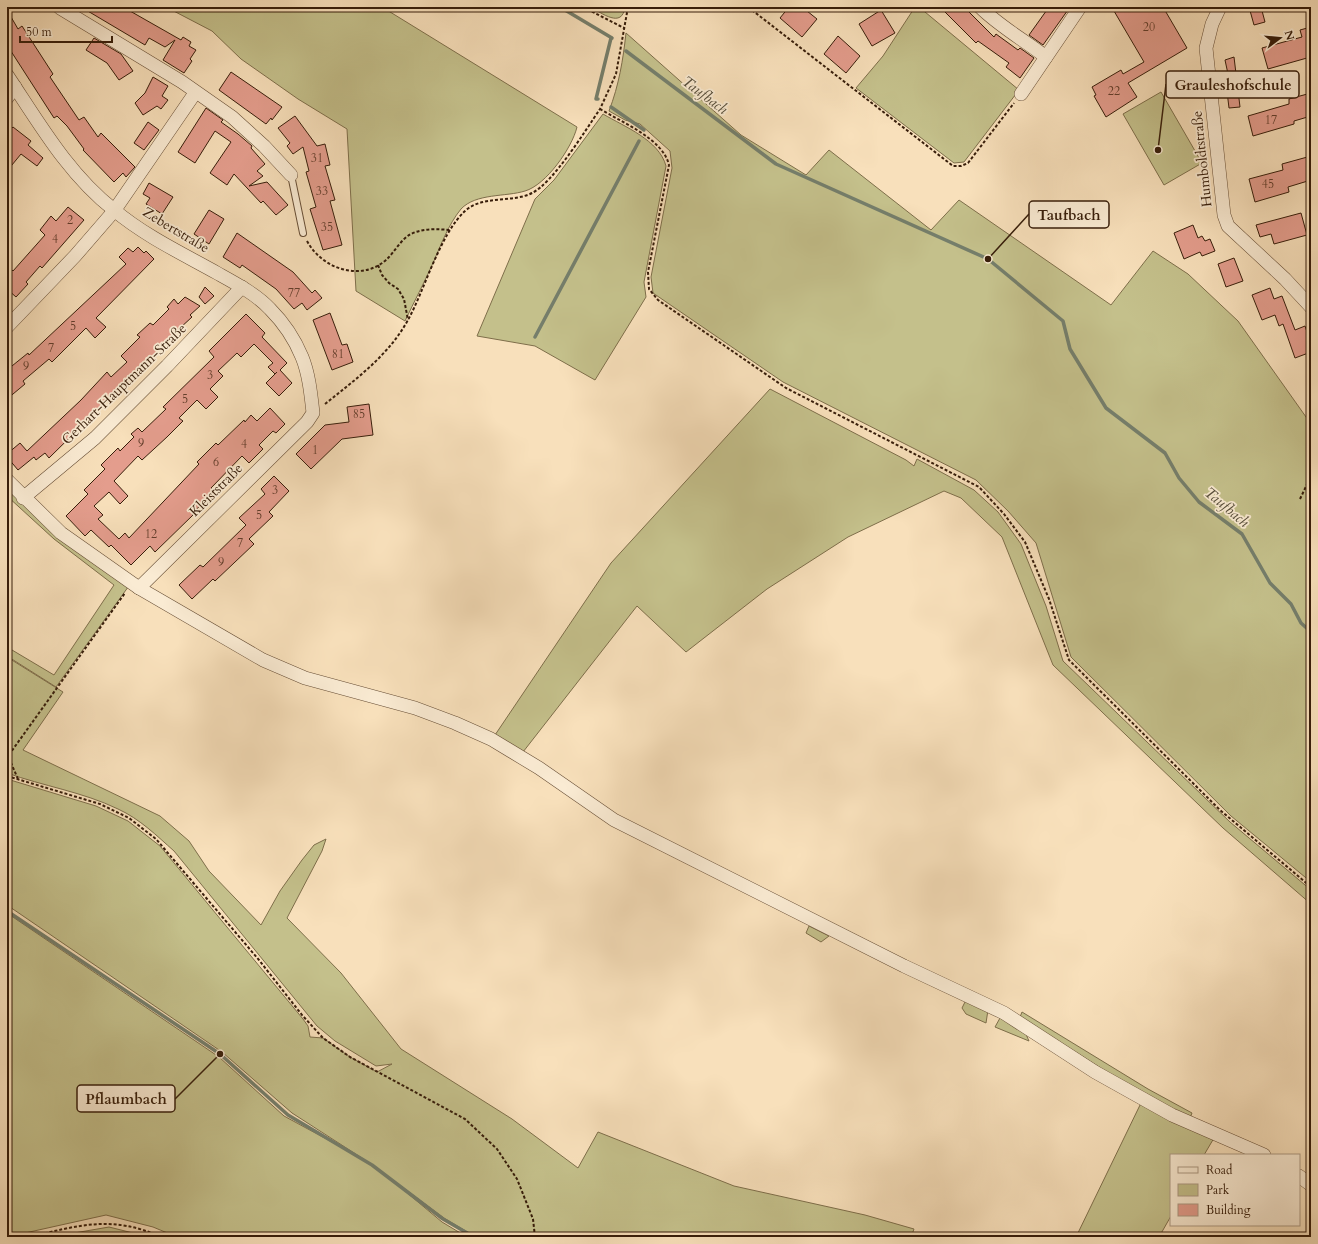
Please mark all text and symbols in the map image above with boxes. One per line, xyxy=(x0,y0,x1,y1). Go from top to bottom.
scale bar xyxy=(20,18,112,44)
north arrow xyxy=(1260,18,1300,58)
house number: 20 xyxy=(1143,19,1155,35)
text: 50 m xyxy=(26,24,53,40)
text: N xyxy=(1281,29,1298,42)
water label: Taufbach xyxy=(678,71,733,119)
callout: Grauleshofschule xyxy=(1166,71,1299,98)
text: Grauleshofschule xyxy=(1174,75,1292,95)
house number: 22 xyxy=(1108,83,1120,99)
street label: Humboldtstraße xyxy=(1187,110,1217,208)
house number: 17 xyxy=(1265,112,1277,128)
house number: 31 xyxy=(311,150,323,166)
house number: 45 xyxy=(1262,176,1274,192)
house number: 33 xyxy=(316,183,328,199)
callout: Taufbach xyxy=(1029,201,1109,228)
street label: Zebertstraße xyxy=(139,203,213,257)
text: Taufbach xyxy=(1037,205,1101,225)
house number: 2 xyxy=(67,212,73,228)
house number: 35 xyxy=(321,219,333,235)
house number: 4 xyxy=(52,231,58,247)
house number: 77 xyxy=(288,285,300,301)
house number: 5 xyxy=(70,318,76,334)
street label: Gerhart-Hauptmann-Straße xyxy=(57,319,191,449)
house number: 7 xyxy=(48,340,54,356)
house number: 81 xyxy=(332,346,344,362)
house number: 9 xyxy=(23,358,29,374)
house number: 3 xyxy=(207,367,213,383)
house number: 5 xyxy=(182,391,188,407)
house number: 85 xyxy=(353,406,365,422)
house number: 9 xyxy=(138,435,144,451)
house number: 4 xyxy=(241,436,247,452)
house number: 1 xyxy=(312,442,318,458)
house number: 6 xyxy=(213,454,219,470)
street label: Kleiststraße xyxy=(185,459,247,521)
house number: 3 xyxy=(272,482,278,498)
water label: Taufbach xyxy=(1200,482,1254,532)
house number: 5 xyxy=(256,507,262,523)
house number: 12 xyxy=(145,526,157,542)
house number: 7 xyxy=(237,535,243,551)
house number: 9 xyxy=(218,554,224,570)
callout: Pflaumbach xyxy=(77,1085,175,1112)
text: Pflaumbach xyxy=(85,1089,168,1109)
legend xyxy=(1170,1154,1300,1226)
text: Road xyxy=(1206,1162,1233,1178)
text: Park xyxy=(1206,1182,1230,1198)
text: Building xyxy=(1206,1202,1251,1218)

